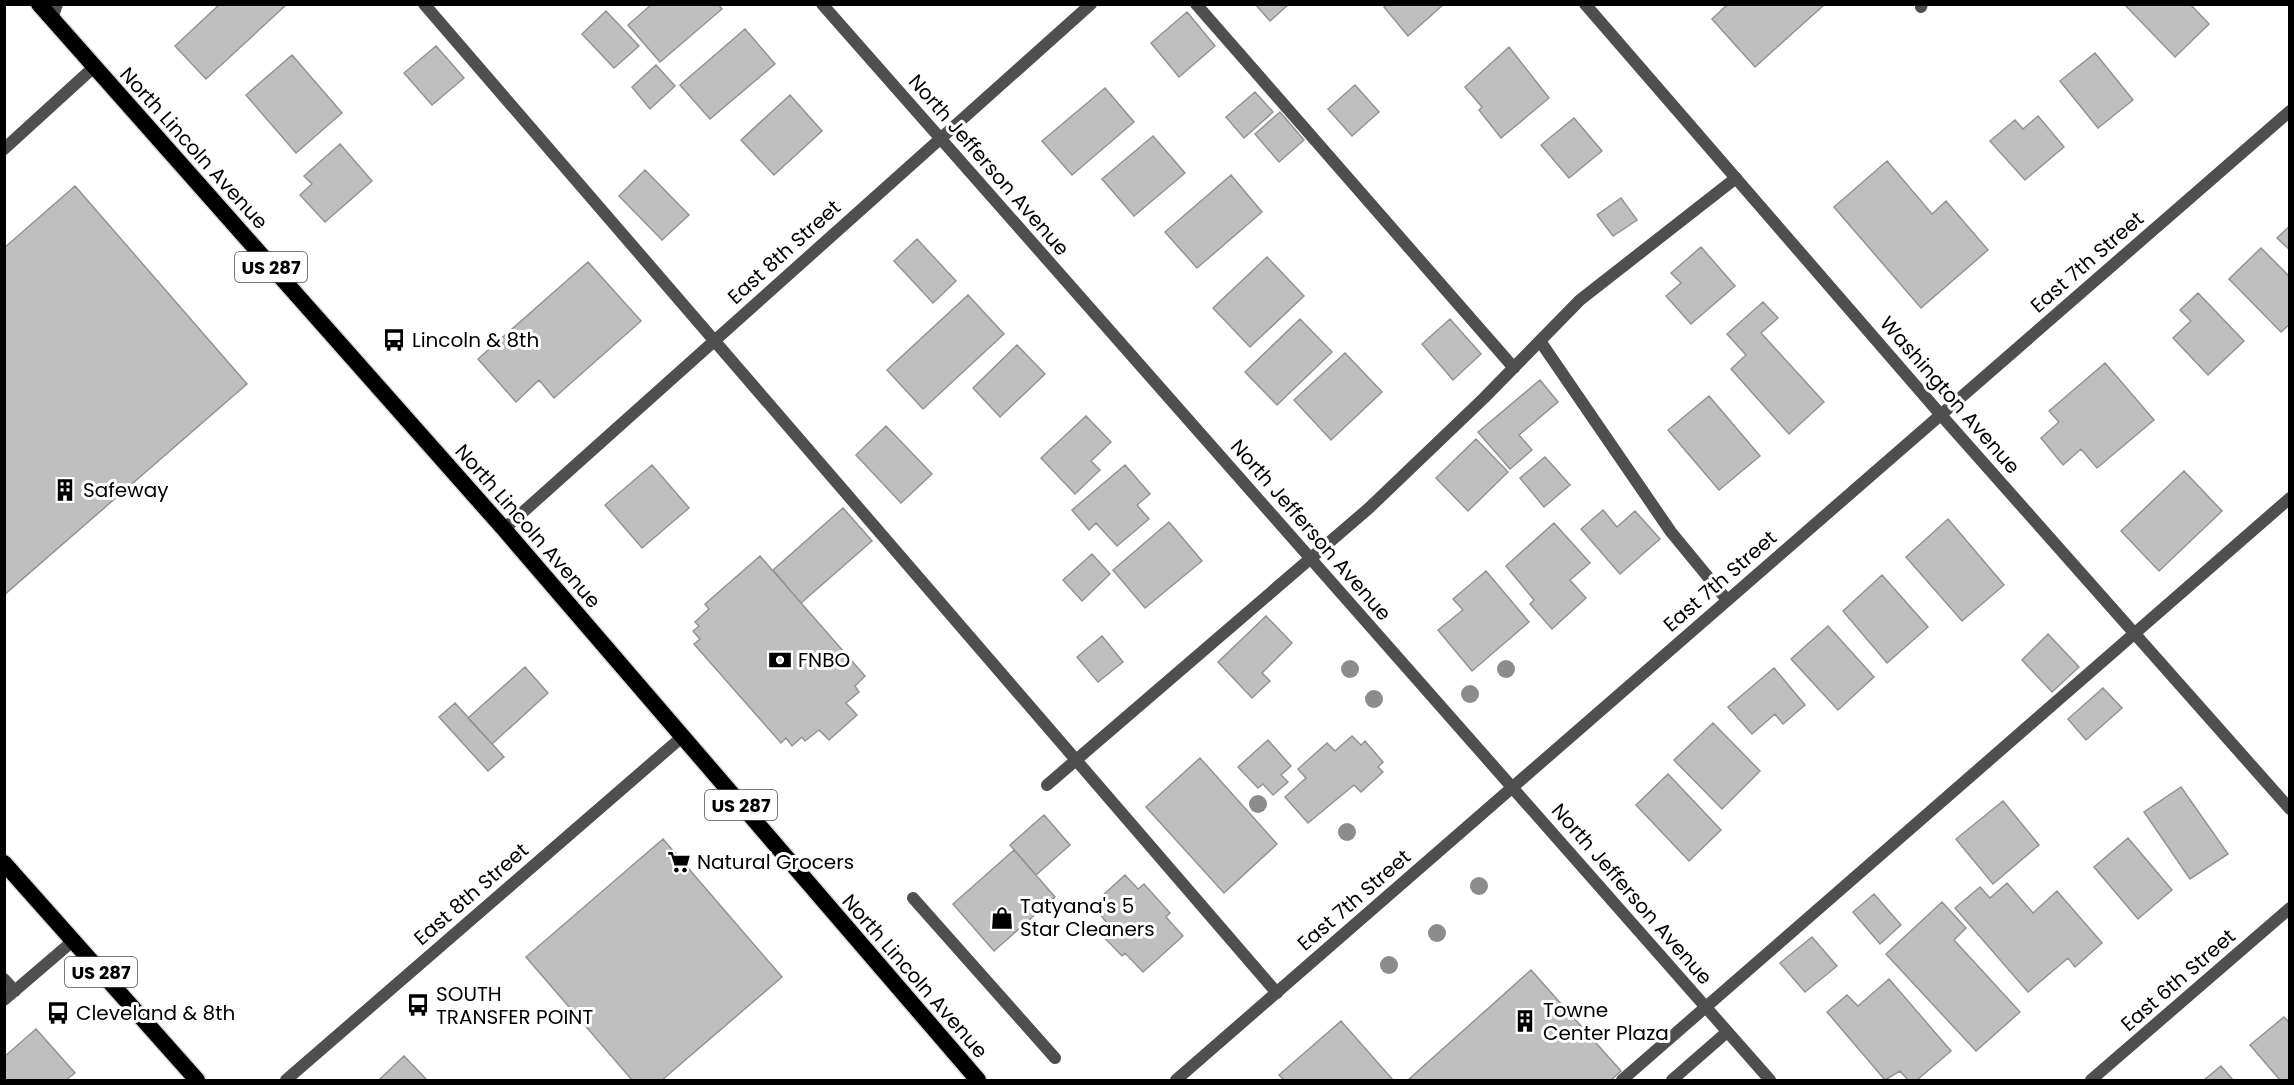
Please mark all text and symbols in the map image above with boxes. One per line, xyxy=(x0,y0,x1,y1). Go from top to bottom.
street label: North Lincoln Avenue xyxy=(114,61,274,235)
street label: North Jefferson Avenue xyxy=(902,68,1076,262)
street label: East 8th Street xyxy=(721,194,847,310)
street label: East 7th Street xyxy=(2024,205,2150,319)
road number: US 287 xyxy=(235,252,307,282)
street label: Washington Avenue xyxy=(1874,310,2026,480)
place label: Lincoln & 8th xyxy=(412,326,539,354)
bus stop icon: Lincoln & 8th xyxy=(381,327,407,353)
street label: North Jefferson Avenue xyxy=(1224,433,1398,627)
street label: North Lincoln Avenue xyxy=(449,438,607,614)
place label: Safeway xyxy=(83,476,168,504)
building icon: Safeway xyxy=(52,477,78,503)
street label: East 7th Street xyxy=(1657,524,1783,638)
place label: FNBO xyxy=(798,646,850,674)
bank icon: FNBO xyxy=(767,647,793,673)
road number: US 287 xyxy=(705,790,777,820)
street label: North Jefferson Avenue xyxy=(1545,797,1719,991)
street label: East 8th Street xyxy=(408,836,534,952)
street label: East 7th Street xyxy=(1291,843,1417,957)
place label: Natural Grocers xyxy=(697,848,854,876)
supermarket icon: Natural Grocers xyxy=(666,849,692,875)
street label: North Lincoln Avenue xyxy=(836,888,994,1064)
place label: Tatyana's 5 Star Cleaners xyxy=(1020,892,1155,943)
shop icon: Tatyana's 5 Star Cleaners xyxy=(989,905,1015,931)
street label: East 6th Street xyxy=(2115,922,2241,1038)
road number: US 287 xyxy=(65,957,137,987)
place label: SOUTH TRANSFER POINT xyxy=(436,980,593,1031)
bus stop icon: SOUTH TRANSFER POINT xyxy=(405,992,431,1018)
place label: Towne Center Plaza xyxy=(1543,996,1669,1047)
place label: Cleveland & 8th xyxy=(76,999,235,1027)
bus stop icon: Cleveland & 8th xyxy=(45,1000,71,1026)
building icon: Towne Center Plaza xyxy=(1512,1008,1538,1034)

